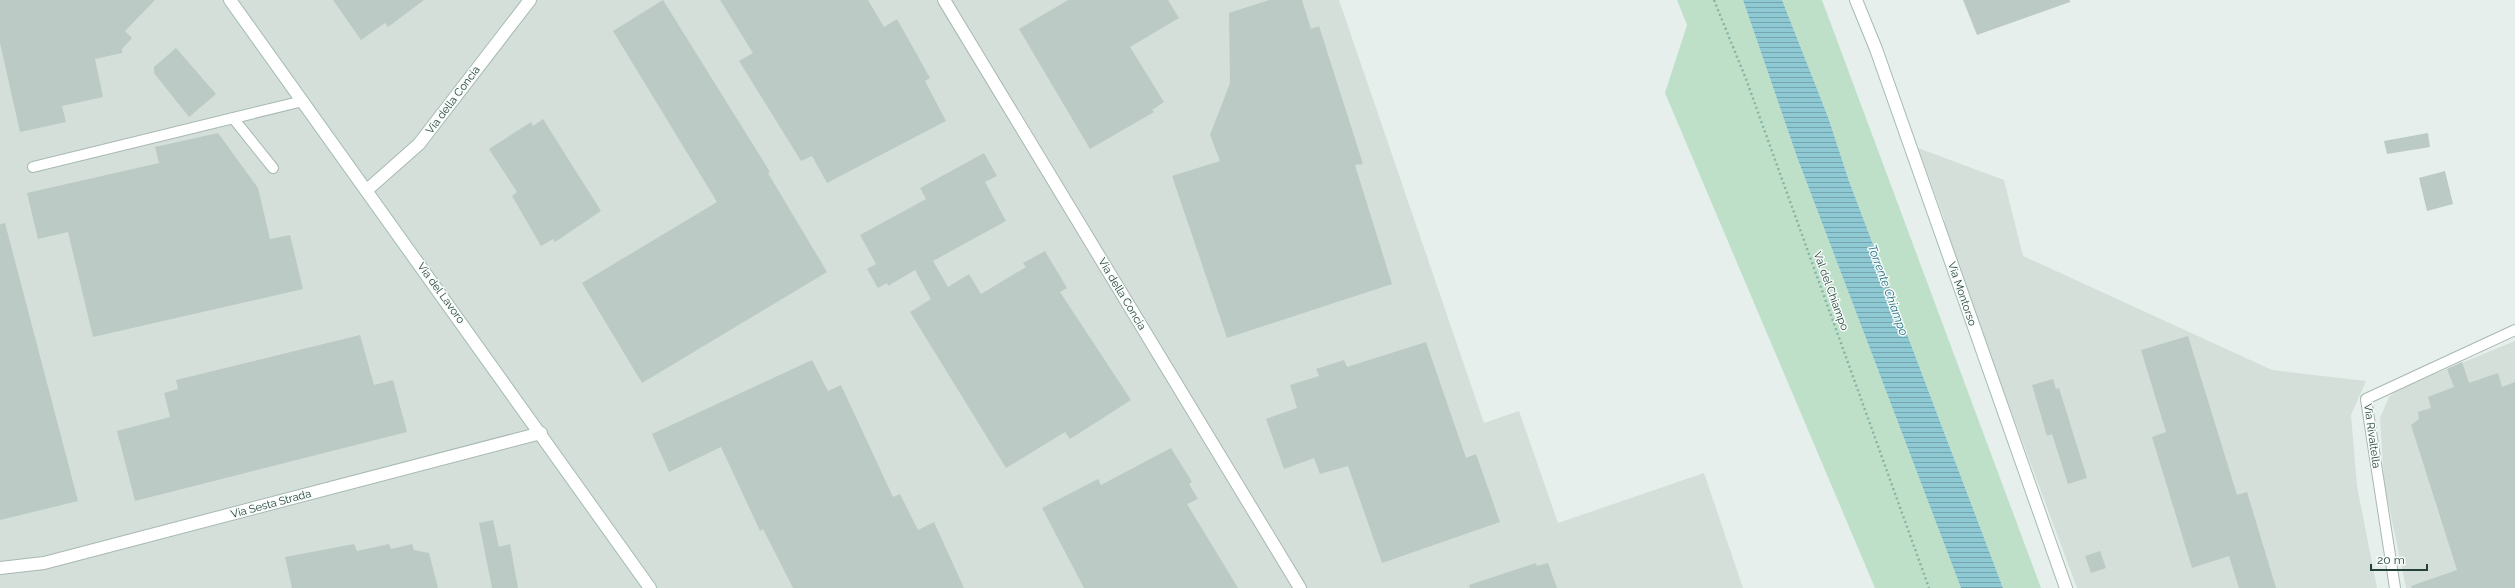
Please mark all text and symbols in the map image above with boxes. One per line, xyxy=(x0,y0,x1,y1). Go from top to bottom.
street label: Via della Concia xyxy=(423,63,483,137)
water label: Torrente Chiampo xyxy=(1865,243,1911,337)
street label: Val del Chiampo xyxy=(1811,250,1851,333)
street label: Via della Concia xyxy=(1095,256,1149,332)
street label: Via del Lavoro xyxy=(415,260,468,326)
street label: Via Montorso xyxy=(1945,260,1979,328)
street label: Via Rivaltella xyxy=(2361,403,2383,469)
street label: Via Sesta Strada xyxy=(229,487,313,521)
scale bar xyxy=(2371,546,2427,572)
text: 20 m xyxy=(2377,553,2405,567)

